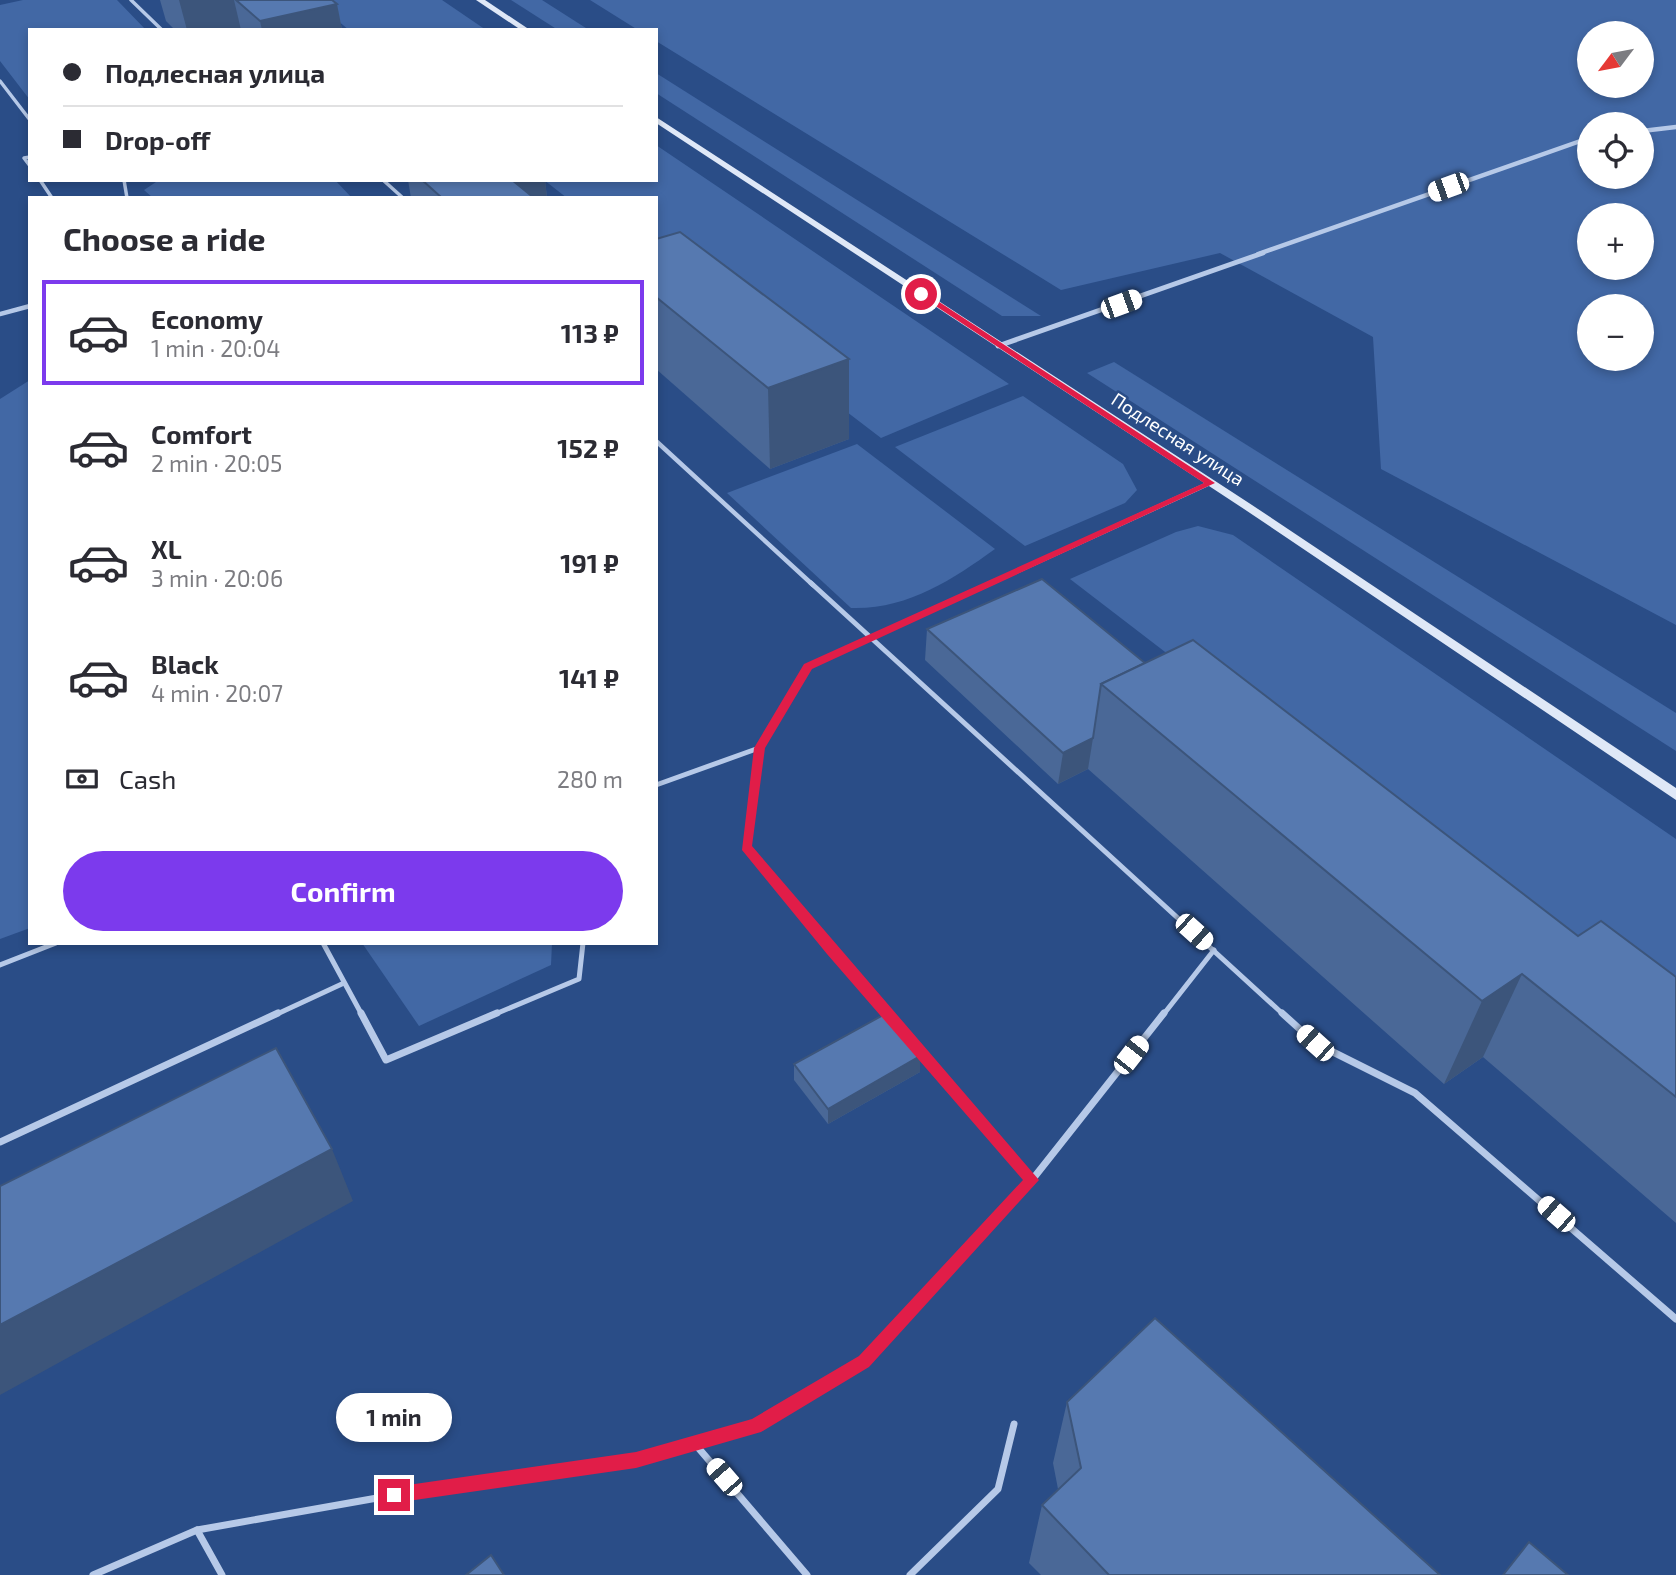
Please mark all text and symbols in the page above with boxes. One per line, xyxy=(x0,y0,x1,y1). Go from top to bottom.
north arrow xyxy=(1577,21,1654,98)
map controls xyxy=(1577,21,1654,371)
text: Подлесная улица xyxy=(105,57,325,88)
button: locate xyxy=(1577,112,1654,189)
text: Drop-off xyxy=(105,124,210,155)
car xyxy=(1425,170,1472,204)
button: + xyxy=(1577,203,1654,280)
text: Choose a ride xyxy=(63,219,266,257)
route start xyxy=(905,278,937,310)
car xyxy=(1098,287,1145,321)
button: − xyxy=(1577,294,1654,371)
icon: car xyxy=(67,301,130,364)
text: Economy xyxy=(151,303,263,334)
text: 113 ₽ xyxy=(561,317,619,348)
text: 1 min · 20:04 xyxy=(151,334,280,362)
street label: Подлесная улица xyxy=(1107,387,1249,491)
icon: car xyxy=(67,416,130,479)
text: Comfort xyxy=(151,418,252,449)
text: 152 ₽ xyxy=(557,432,619,463)
text: 2 min · 20:05 xyxy=(151,449,282,477)
icon: car xyxy=(67,531,130,594)
text: XL xyxy=(151,533,182,564)
text: 191 ₽ xyxy=(560,547,619,578)
text: 3 min · 20:06 xyxy=(151,564,283,592)
icon: car xyxy=(67,646,130,709)
text: Black xyxy=(151,648,219,679)
text: 141 ₽ xyxy=(559,662,619,693)
text: 4 min · 20:07 xyxy=(151,679,283,707)
icon: cash xyxy=(63,760,101,798)
text: Cash xyxy=(119,763,176,794)
text: 280 m xyxy=(557,765,623,793)
button: Confirm xyxy=(63,851,623,931)
car xyxy=(1172,910,1217,954)
car xyxy=(1293,1021,1338,1065)
car xyxy=(1110,1032,1153,1078)
car xyxy=(1534,1192,1579,1236)
callout: 1 min xyxy=(336,1394,452,1442)
text: 1 min xyxy=(366,1403,422,1431)
car xyxy=(703,1454,746,1500)
route end xyxy=(378,1479,410,1511)

